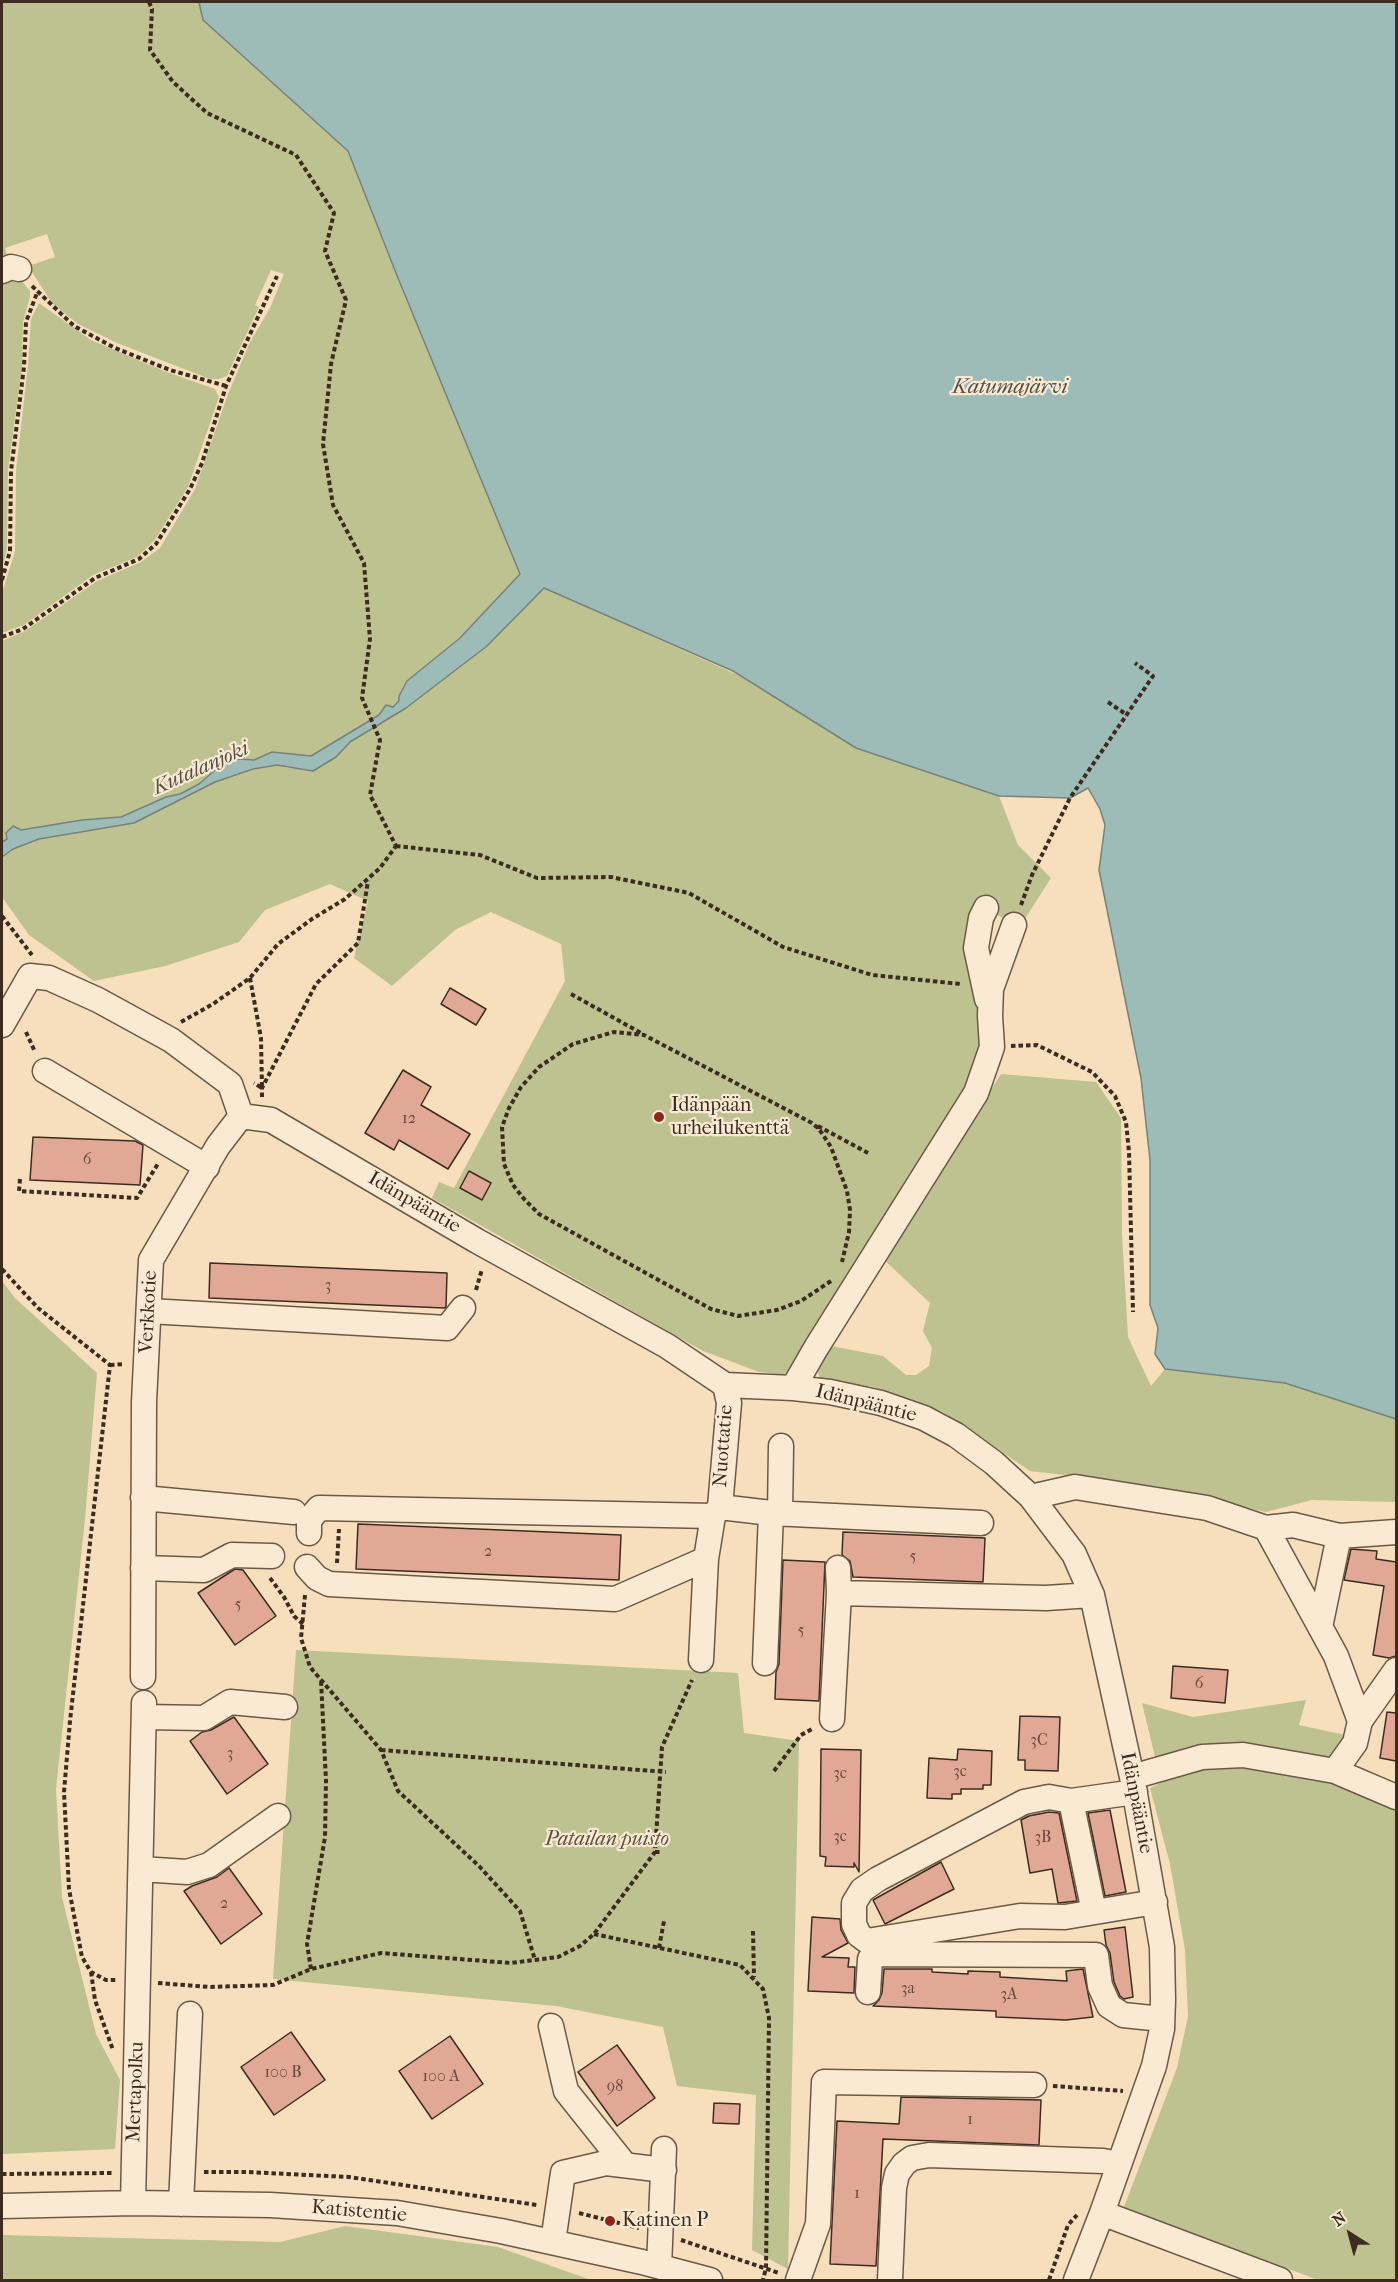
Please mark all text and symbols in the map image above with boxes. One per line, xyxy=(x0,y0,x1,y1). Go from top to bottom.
water label: Katumajärvi xyxy=(953,375,1067,401)
water label: Kutalanjoki xyxy=(149,737,253,801)
place label: Idänpään urheilukenttä xyxy=(671,1094,789,1141)
house number: 12 xyxy=(402,1109,416,1129)
marker: Idänpään urheilukenttä xyxy=(652,1110,666,1124)
house number: 6 xyxy=(83,1150,91,1170)
street label: Idänpääntie xyxy=(363,1167,465,1239)
street label: Verkkotie xyxy=(135,1270,163,1354)
house number: 3 xyxy=(325,1276,331,1296)
street label: Idänpääntie xyxy=(813,1380,919,1428)
street label: Nuottatie xyxy=(709,1404,739,1488)
house number: 2 xyxy=(484,1542,492,1562)
house number: 5 xyxy=(910,1547,916,1567)
house number: 5 xyxy=(235,1595,241,1615)
house number: 5 xyxy=(798,1621,804,1641)
house number: 6 xyxy=(1195,1674,1203,1694)
house number: 3C xyxy=(1030,1731,1048,1751)
house number: 3 xyxy=(227,1744,233,1764)
street label: Idänpääntie xyxy=(1114,1750,1158,1856)
house number: 3c xyxy=(953,1762,967,1782)
house number: 3c xyxy=(833,1764,847,1784)
house number: 3c xyxy=(833,1827,847,1847)
park label: Patailan puisto xyxy=(545,1828,669,1852)
house number: 3B xyxy=(1035,1828,1051,1848)
house number: 2 xyxy=(220,1894,228,1914)
house number: 3a xyxy=(901,1979,915,1999)
house number: 3A xyxy=(1001,1985,1017,2005)
street label: Mertapolku xyxy=(122,2041,150,2143)
house number: 100 B xyxy=(264,2063,302,2083)
house number: 100 A xyxy=(422,2067,460,2087)
house number: 98 xyxy=(607,2077,623,2097)
house number: 1 xyxy=(967,2110,973,2130)
house number: 1 xyxy=(854,2184,860,2204)
street label: Katistentie xyxy=(310,2196,408,2228)
north arrow xyxy=(1320,2204,1380,2264)
text: N xyxy=(1329,2208,1350,2230)
place label: Katinen P xyxy=(622,2209,708,2233)
marker: Katinen P xyxy=(603,2214,617,2228)

